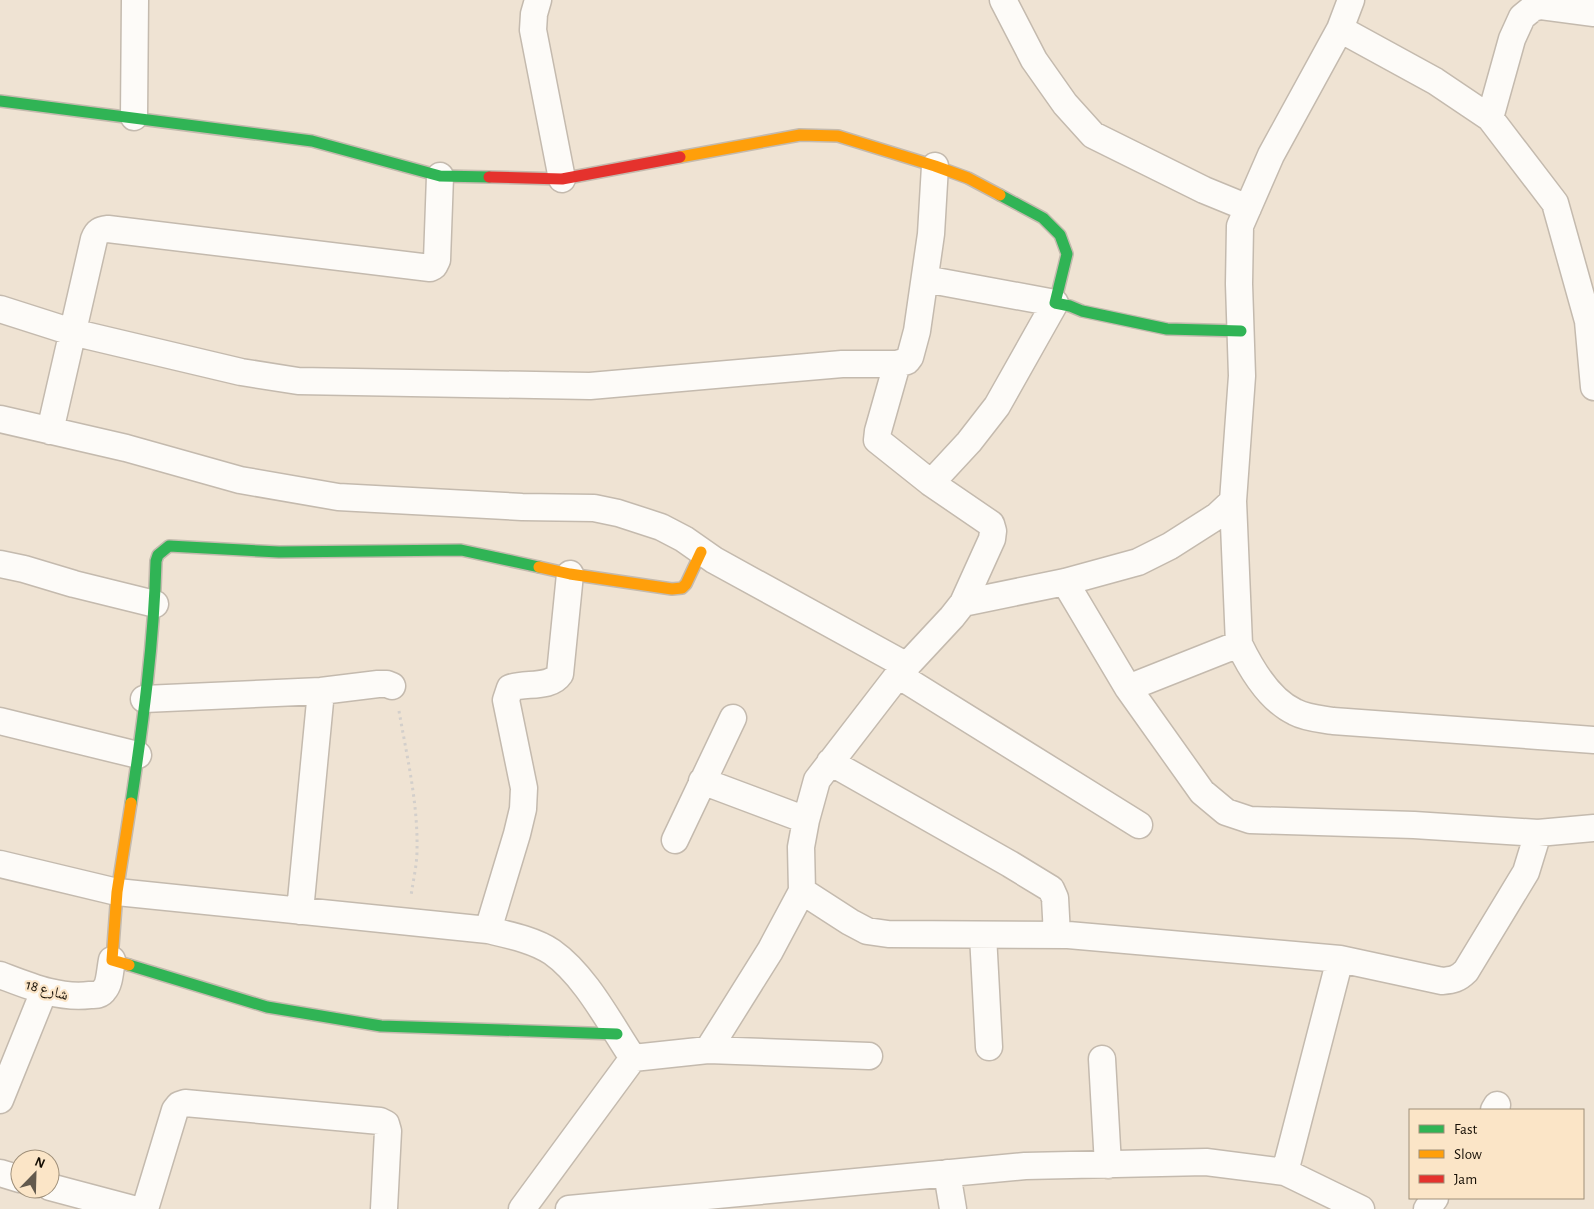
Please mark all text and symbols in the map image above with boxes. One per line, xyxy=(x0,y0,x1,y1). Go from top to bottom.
street label: شارع 18 xyxy=(24,977,70,1005)
legend xyxy=(1409,1109,1584,1199)
text: Fast xyxy=(1454,1122,1478,1137)
text: Slow xyxy=(1454,1147,1482,1162)
north arrow xyxy=(10,1149,60,1199)
text: N xyxy=(32,1155,47,1171)
text: Jam xyxy=(1454,1172,1477,1187)

